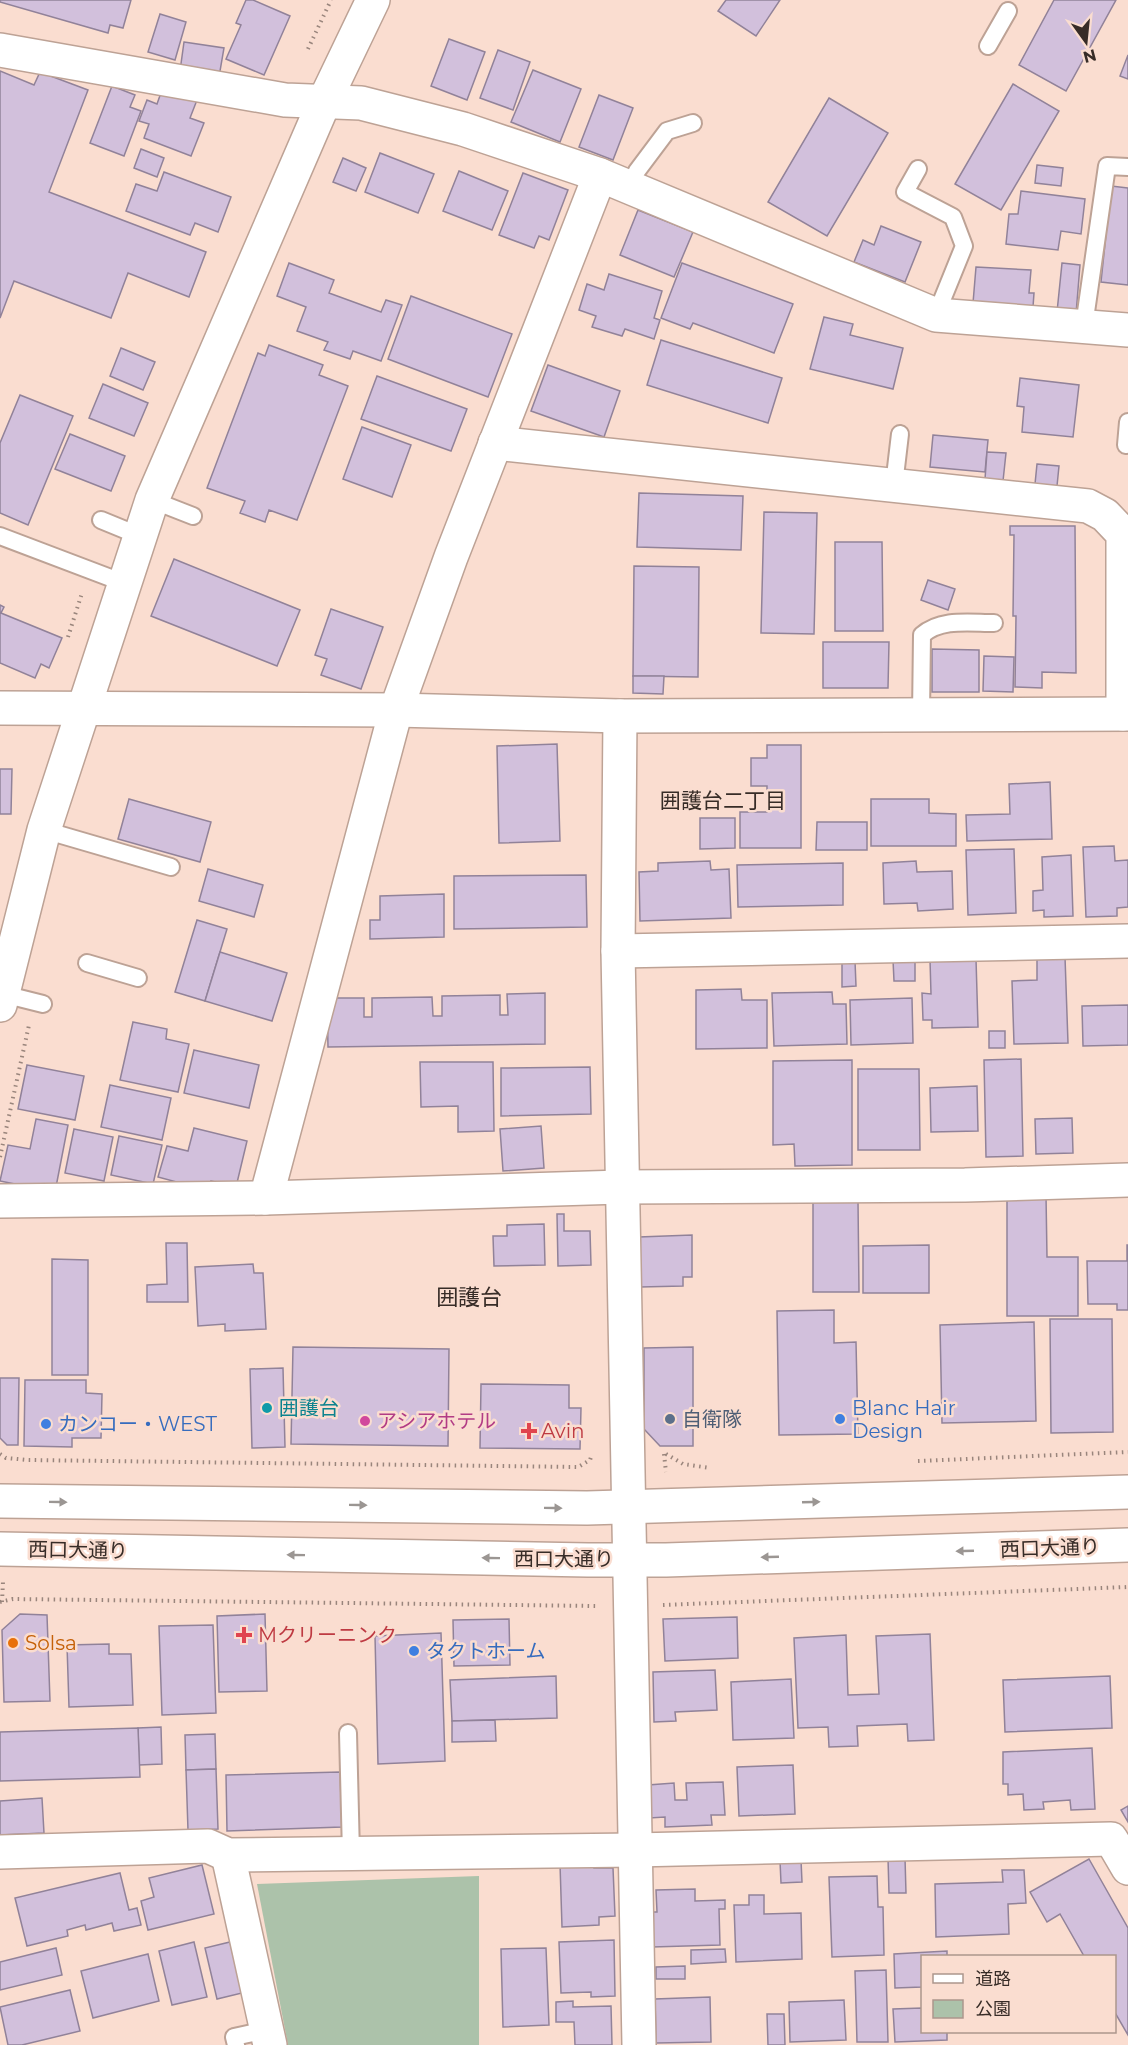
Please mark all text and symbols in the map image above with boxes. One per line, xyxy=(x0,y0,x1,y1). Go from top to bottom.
north arrow xyxy=(1056,12,1116,72)
text: N xyxy=(1081,45,1098,67)
district label: 囲護台二丁目 xyxy=(660,788,786,813)
district label: 囲護台 xyxy=(436,1284,502,1311)
place label: 囲護台 xyxy=(279,1396,339,1420)
place label: Blanc Hair Design xyxy=(852,1396,956,1443)
marker: 囲護台 xyxy=(260,1401,274,1415)
place label: 自衛隊 xyxy=(682,1407,742,1431)
place label: アシアホテル xyxy=(377,1409,496,1433)
place label: カンコー・WEST xyxy=(58,1412,217,1436)
marker: 自衛隊 xyxy=(663,1412,677,1426)
marker: Blanc Hair Design xyxy=(833,1412,847,1426)
marker: アシアホテル xyxy=(358,1414,372,1428)
marker: カンコー・WEST xyxy=(39,1417,53,1431)
place label: Avin xyxy=(541,1419,585,1443)
marker: Avin xyxy=(522,1424,536,1438)
one-way arrow xyxy=(49,1497,68,1507)
one-way arrow xyxy=(802,1498,821,1507)
one-way arrow xyxy=(349,1501,368,1510)
one-way arrow xyxy=(544,1503,563,1512)
street label: 西口大通り xyxy=(1000,1534,1100,1562)
street label: 西口大通り xyxy=(28,1537,128,1563)
one-way arrow xyxy=(955,1546,974,1555)
street label: 西口大通り xyxy=(514,1547,614,1571)
one-way arrow xyxy=(286,1550,305,1559)
one-way arrow xyxy=(760,1552,779,1562)
one-way arrow xyxy=(481,1554,500,1563)
place label: Mクリーニンク xyxy=(258,1623,397,1647)
marker: Mクリーニンク xyxy=(235,1626,253,1644)
place label: Solsa xyxy=(25,1631,77,1655)
marker: Solsa xyxy=(6,1636,20,1650)
place label: タクトホーム xyxy=(426,1639,545,1663)
marker: タクトホーム xyxy=(407,1644,421,1658)
legend xyxy=(921,1955,1116,2033)
text: 道路 xyxy=(975,1968,1011,1990)
text: 公園 xyxy=(975,1998,1011,2020)

